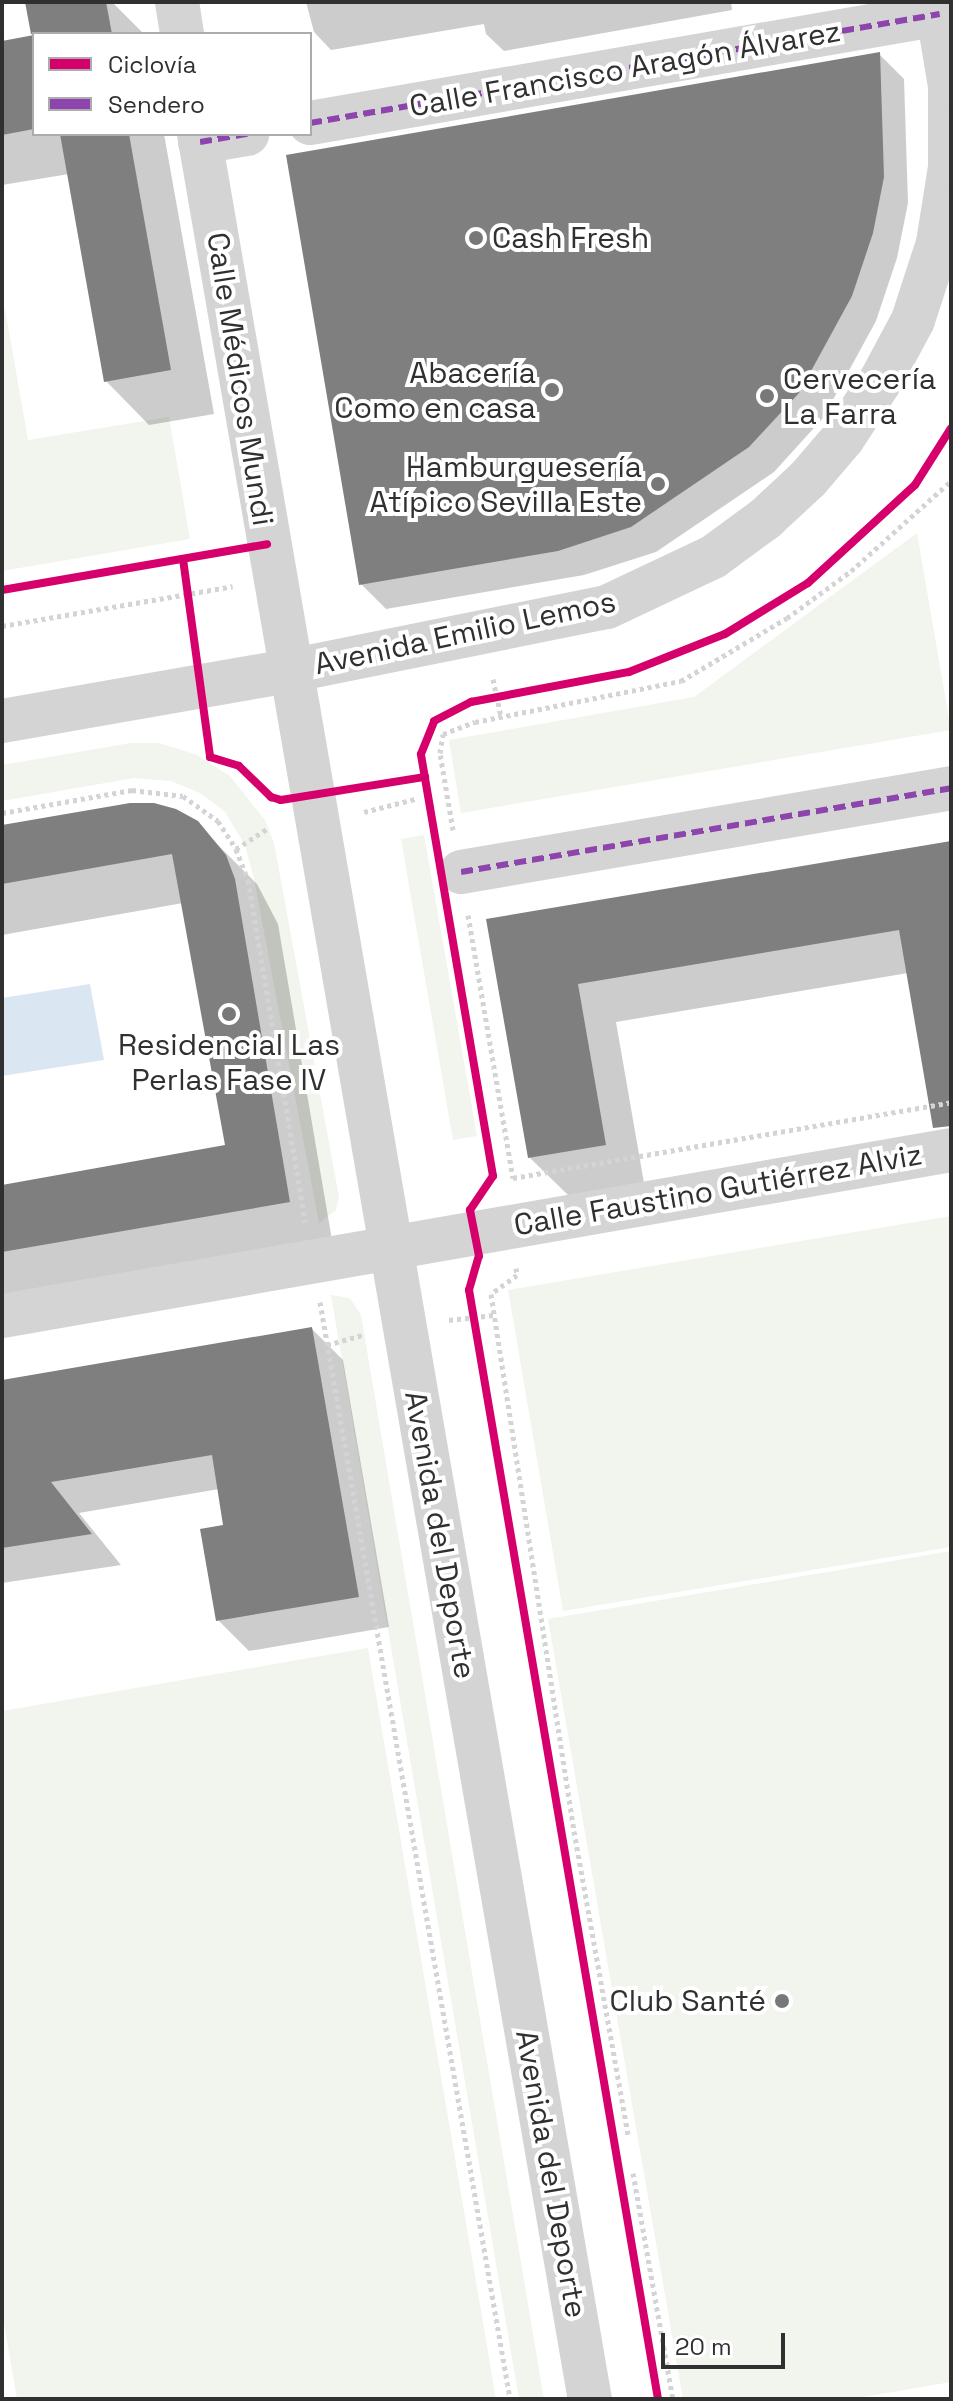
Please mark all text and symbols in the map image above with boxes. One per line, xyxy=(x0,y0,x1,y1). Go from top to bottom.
street label: Calle Francisco Aragón Álvarez xyxy=(406,13,844,125)
legend xyxy=(32,32,312,136)
text: Ciclovía xyxy=(108,49,196,80)
text: Sendero xyxy=(108,89,205,120)
place label: Cash Fresh xyxy=(492,220,649,256)
marker: Cash Fresh xyxy=(467,229,485,247)
street label: Calle Médicos Mundi xyxy=(199,230,281,528)
place label: Abacería Como en casa xyxy=(334,355,536,426)
place label: Cervecería La Farra xyxy=(783,361,936,432)
marker: Abacería Como en casa xyxy=(543,381,561,399)
marker: Cervecería La Farra xyxy=(758,387,776,405)
place label: Hamburguesería Atípico Sevilla Este xyxy=(370,449,642,520)
marker: Hamburguesería Atípico Sevilla Este xyxy=(649,475,667,493)
street label: Avenida Emilio Lemos xyxy=(311,583,619,683)
marker: Residencial Las Perlas Fase IV xyxy=(220,1005,238,1023)
place label: Residencial Las Perlas Fase IV xyxy=(118,1027,340,1098)
street label: Calle Faustino Gutiérrez Alviz xyxy=(511,1136,925,1244)
street label: Avenida del Deporte xyxy=(397,1388,483,1682)
place label: Club Santé xyxy=(609,1983,766,2019)
marker: Club Santé xyxy=(773,1992,791,2010)
street label: Avenida del Deporte xyxy=(508,2027,594,2321)
scale bar xyxy=(665,2317,789,2367)
text: 20 m xyxy=(675,2331,732,2362)

